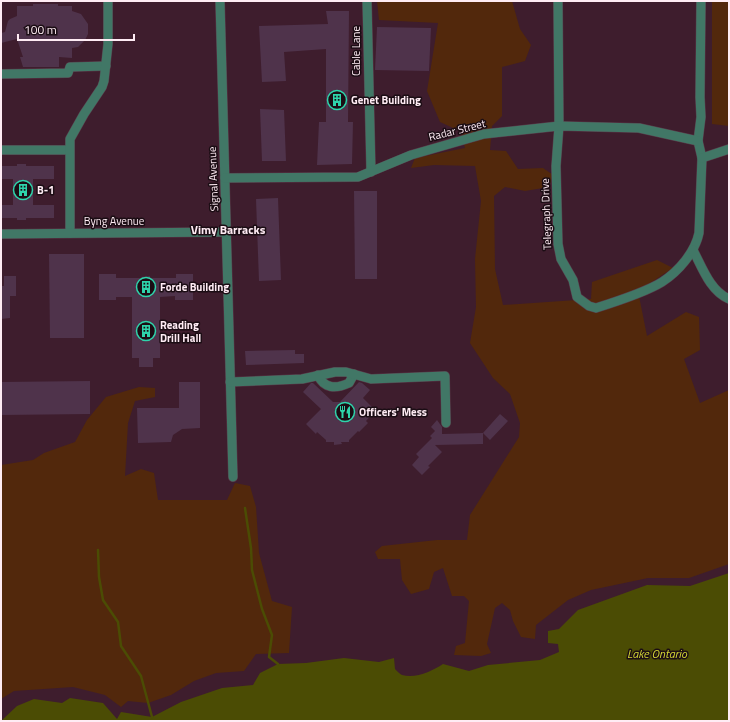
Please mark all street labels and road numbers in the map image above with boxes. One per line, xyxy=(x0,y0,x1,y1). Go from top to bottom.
street label: Cable Lane xyxy=(348,26,364,76)
street label: Radar Street xyxy=(427,115,487,145)
street label: Signal Avenue xyxy=(204,146,222,212)
street label: Telegraph Drive xyxy=(537,178,555,250)
street label: Byng Avenue xyxy=(84,213,145,229)

